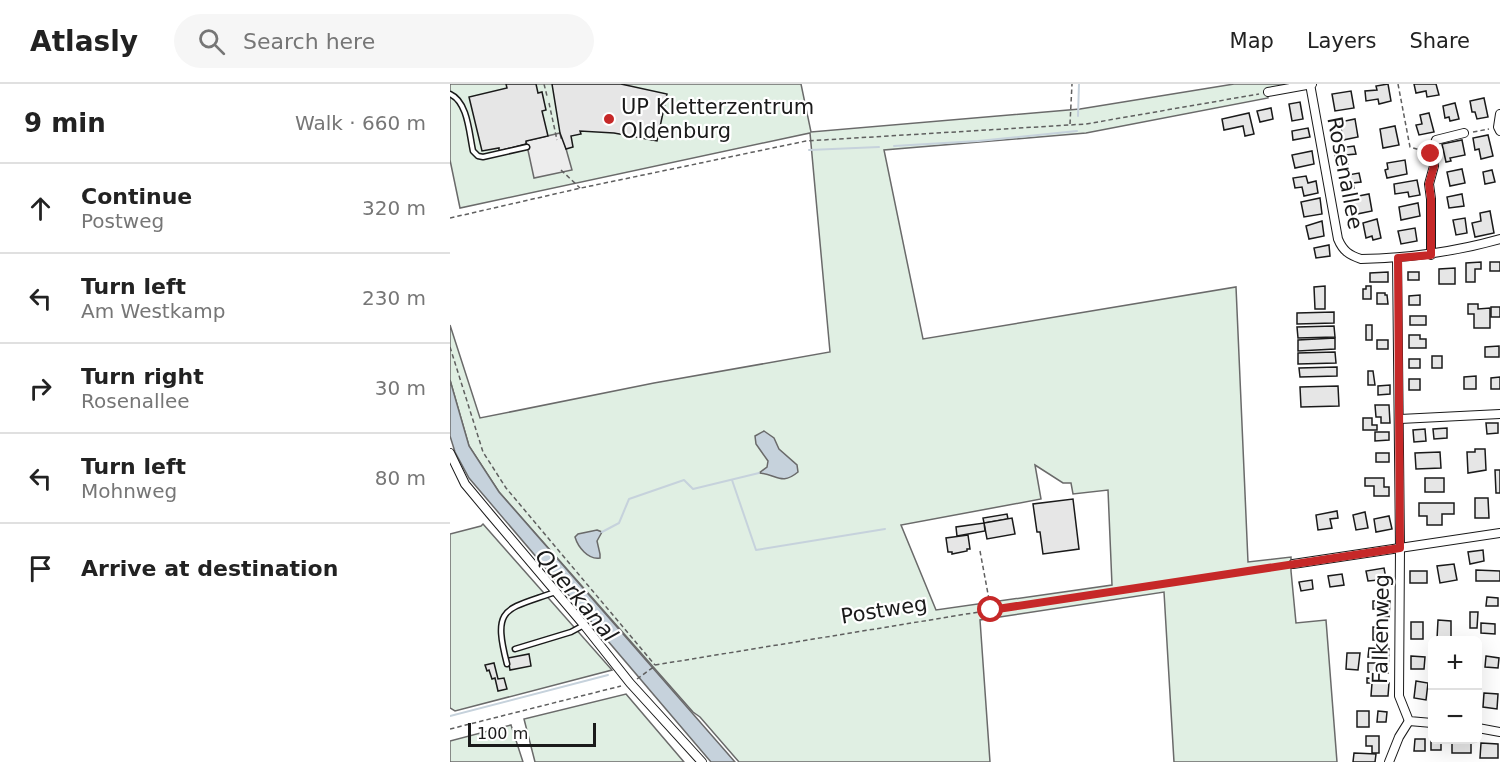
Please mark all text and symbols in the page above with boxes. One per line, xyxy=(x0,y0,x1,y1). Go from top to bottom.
search box xyxy=(174,14,594,68)
text: Atlasly xyxy=(30,25,138,58)
icon: search xyxy=(195,25,228,58)
text: Search here xyxy=(243,29,375,54)
text: Map xyxy=(1230,29,1274,53)
text: Layers xyxy=(1307,29,1376,53)
text: Share xyxy=(1409,29,1470,53)
place label: UP Kletterzentrum Oldenburg xyxy=(621,95,814,143)
text: 9 min xyxy=(24,108,106,138)
text: Walk · 660 m xyxy=(295,111,426,135)
marker: UP Kletterzentrum Oldenburg xyxy=(602,112,616,126)
street label: Rosenallee xyxy=(1322,115,1368,231)
route end xyxy=(1417,140,1443,166)
text: Continue xyxy=(81,184,192,209)
icon: ahead xyxy=(24,192,57,225)
text: 320 m xyxy=(362,196,426,220)
text: Postweg xyxy=(81,209,164,233)
text: Turn left xyxy=(81,274,186,299)
icon: left xyxy=(24,282,57,315)
text: 230 m xyxy=(362,286,426,310)
text: Am Westkamp xyxy=(81,299,225,323)
text: Turn right xyxy=(81,364,204,389)
icon: right xyxy=(24,372,57,405)
text: 30 m xyxy=(375,376,426,400)
text: Rosenallee xyxy=(81,389,190,413)
text: Turn left xyxy=(81,454,186,479)
icon: left xyxy=(24,462,57,495)
text: 80 m xyxy=(375,466,426,490)
text: Mohnweg xyxy=(81,479,177,503)
water label: Querkanal xyxy=(531,544,623,647)
icon: arrive xyxy=(24,552,57,585)
text: Arrive at destination xyxy=(81,556,338,581)
street label: Falkenweg xyxy=(1368,574,1394,684)
street label: Postweg xyxy=(839,591,929,629)
route start xyxy=(977,596,1003,622)
map controls xyxy=(1428,636,1482,744)
button: + xyxy=(1428,636,1482,690)
button: − xyxy=(1428,690,1482,744)
scale bar xyxy=(468,720,596,748)
text: 100 m xyxy=(477,724,528,743)

